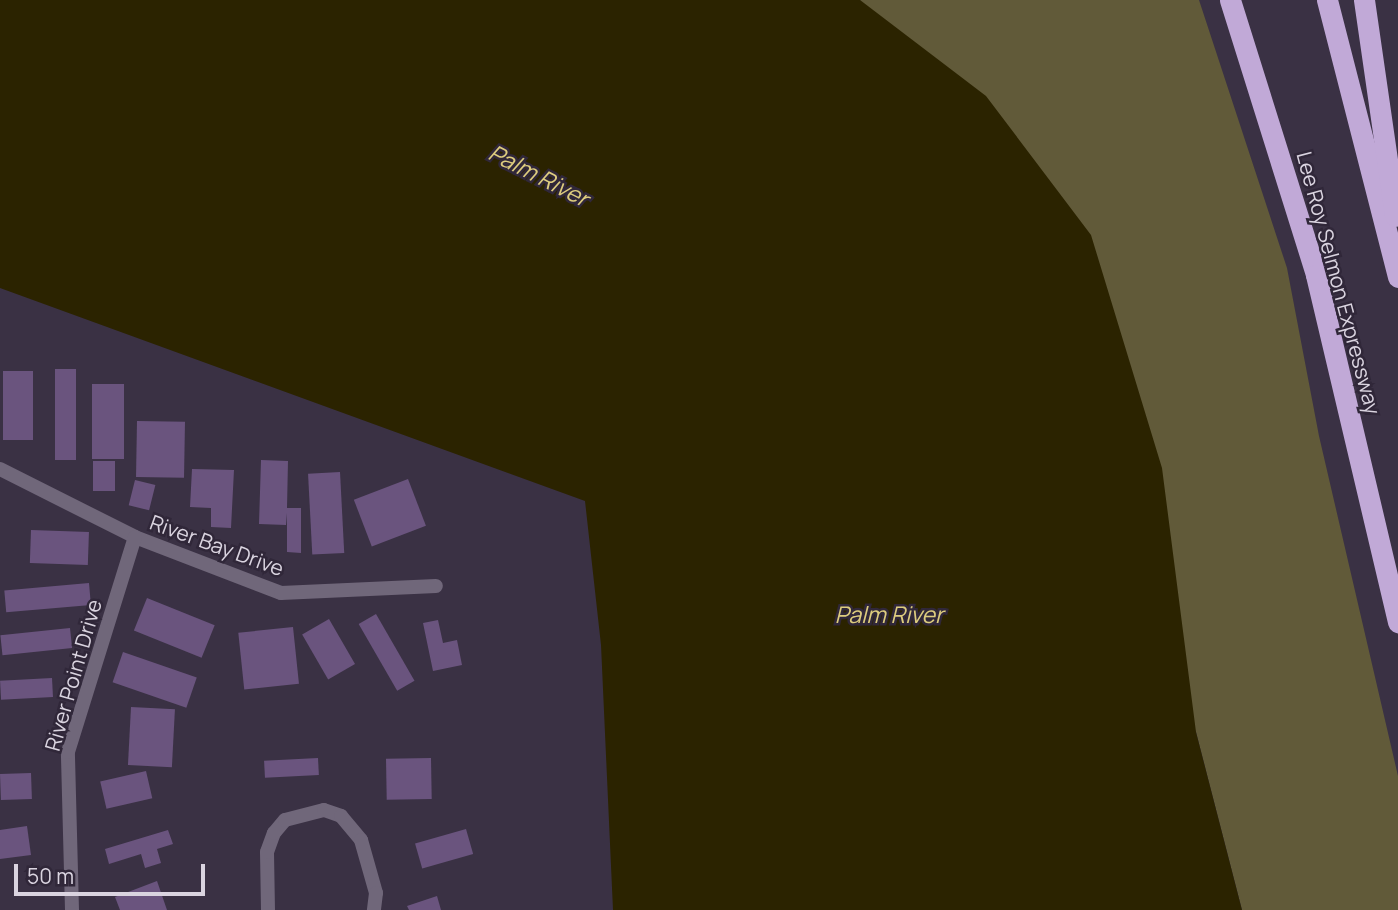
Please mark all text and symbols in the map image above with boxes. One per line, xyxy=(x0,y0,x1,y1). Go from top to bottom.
water label: Palm River xyxy=(484,138,594,212)
street label: Lee Roy Selmon Expressway xyxy=(1292,149,1386,417)
street label: River Bay Drive xyxy=(147,509,287,581)
street label: River Point Drive xyxy=(39,596,107,754)
water label: Palm River xyxy=(835,600,943,628)
scale bar xyxy=(18,850,208,894)
text: 50 m xyxy=(27,862,74,890)

